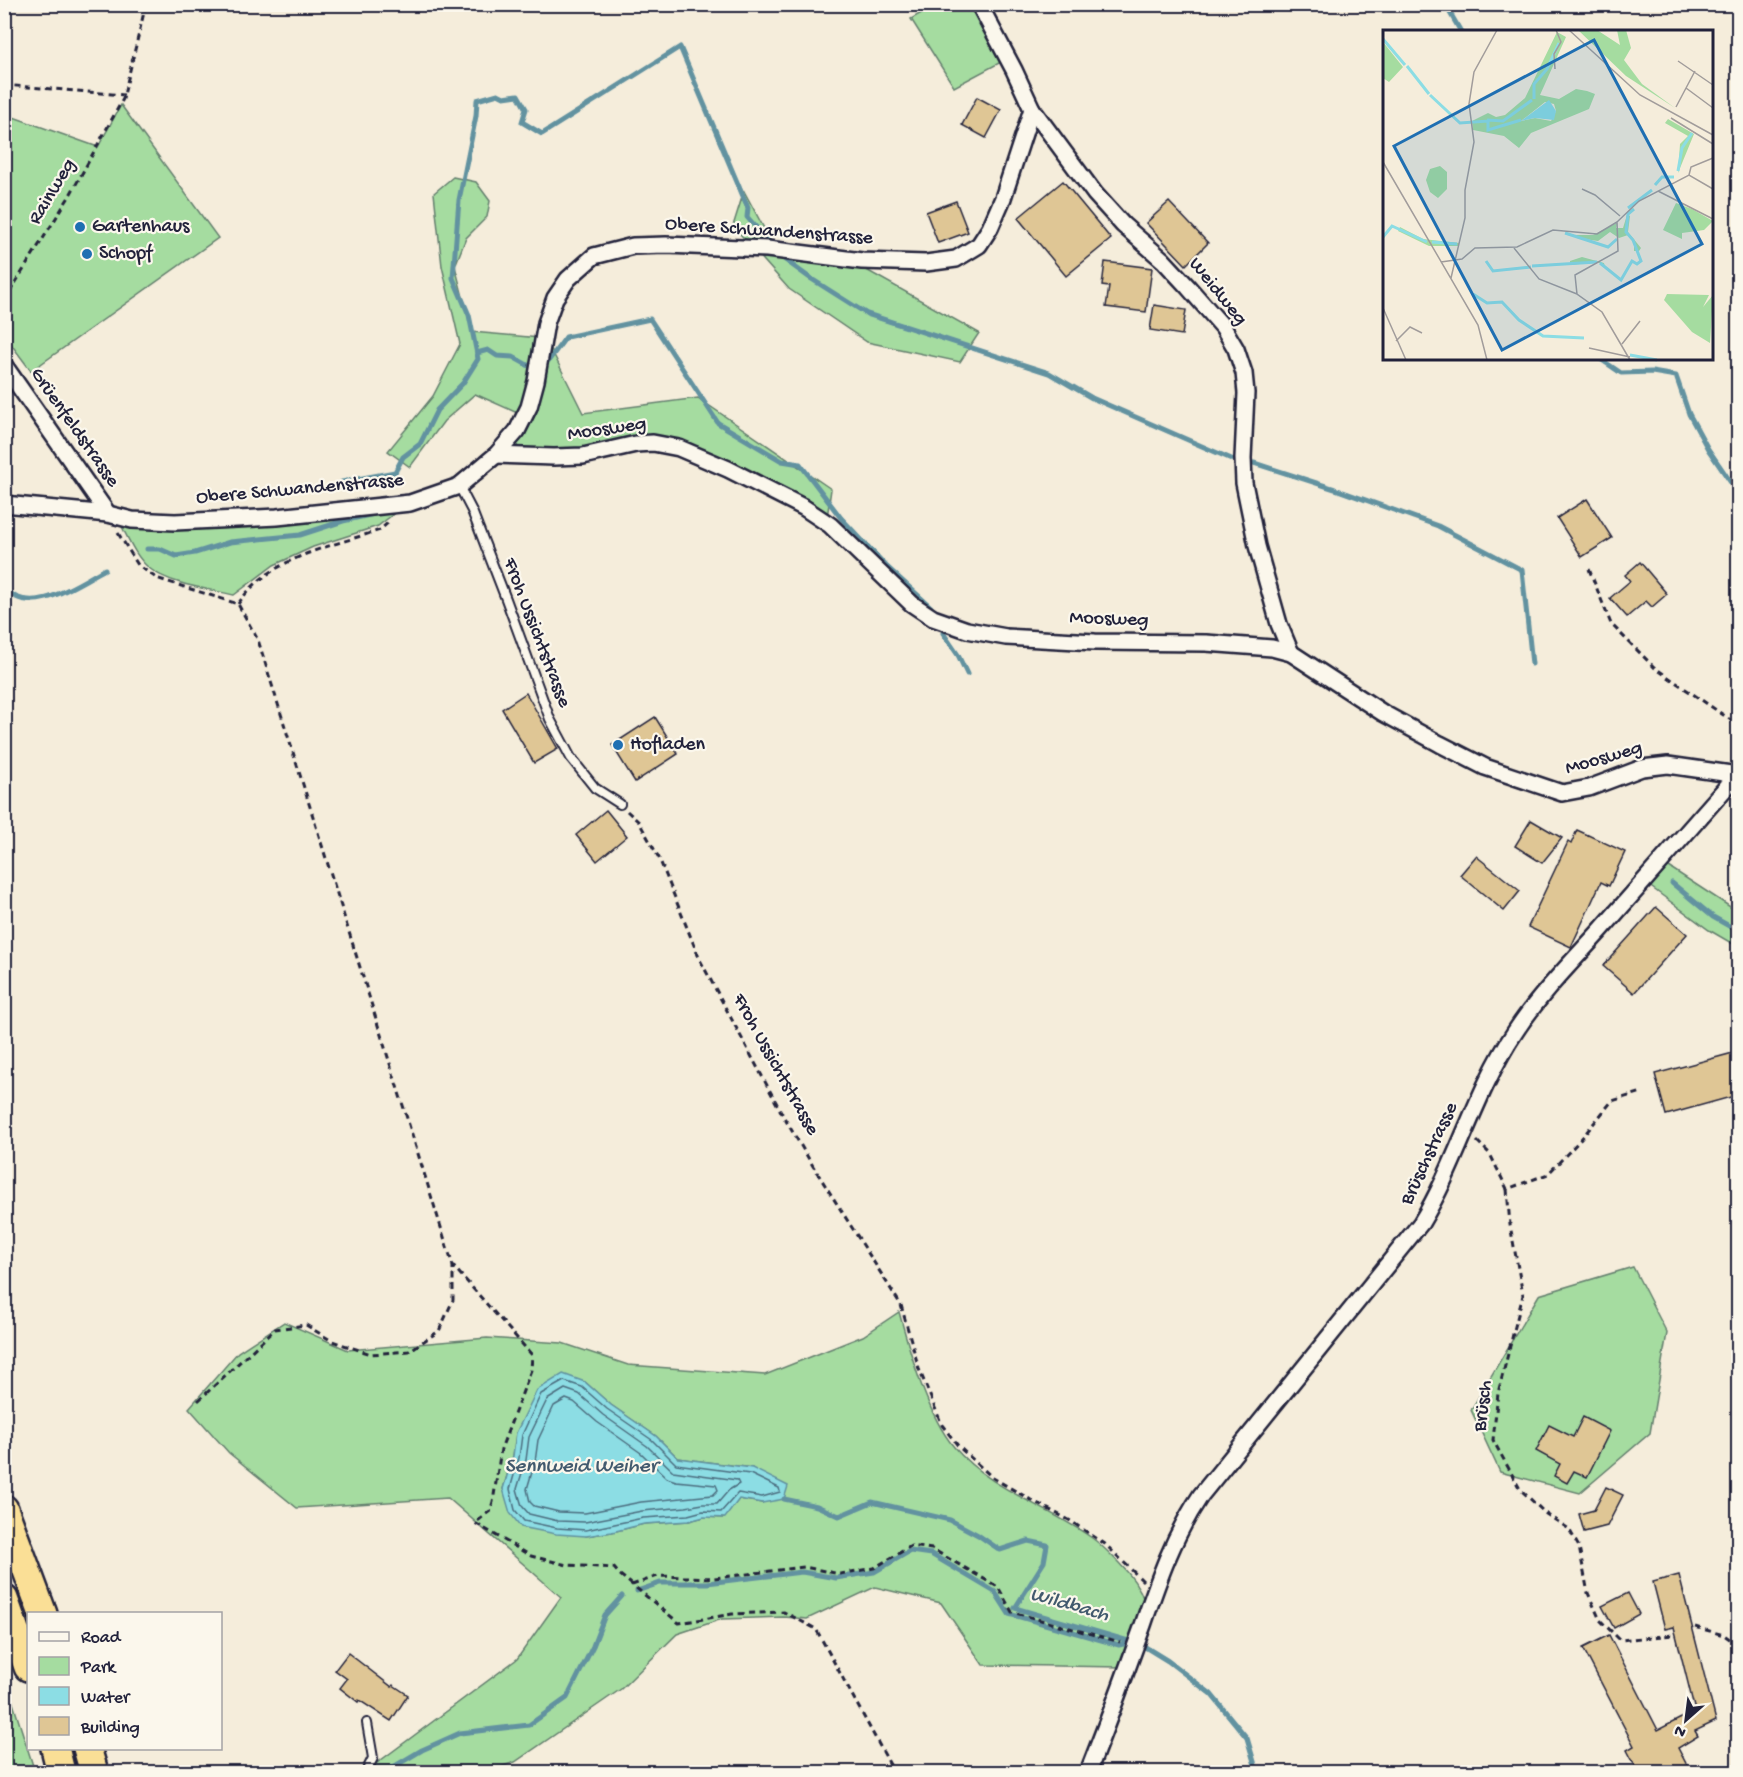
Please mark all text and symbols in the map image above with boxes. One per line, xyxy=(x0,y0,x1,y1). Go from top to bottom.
inset map xyxy=(1383,30,1713,360)
street label: Rainweg xyxy=(24,155,82,229)
street label: Obere Schwandenstrasse xyxy=(664,213,874,251)
place label: Gartenhaus xyxy=(92,216,190,239)
marker: Gartenhaus xyxy=(73,220,87,234)
place label: Schopf xyxy=(99,243,154,266)
marker: Schopf xyxy=(80,247,94,261)
street label: Weidweg xyxy=(1183,253,1251,331)
street label: Grüenfeldstrasse xyxy=(24,364,124,493)
street label: Moosweg xyxy=(566,413,648,447)
street label: Obere Schwandenstrasse xyxy=(195,469,405,511)
street label: Froh Ussichtstrasse xyxy=(497,554,575,712)
street label: Moosweg xyxy=(1069,607,1149,633)
place label: Hofladen xyxy=(630,734,705,757)
street label: Moosweg xyxy=(1563,737,1645,781)
marker: Hofladen xyxy=(611,738,625,752)
street label: Froh Ussichtstrasse xyxy=(726,989,824,1140)
street label: Brüschstrasse xyxy=(1396,1099,1464,1210)
street label: Brüsch xyxy=(1469,1379,1499,1434)
water label: Sennweid Weiher xyxy=(505,1455,662,1480)
water label: Wildbach xyxy=(1027,1583,1112,1629)
legend xyxy=(27,1612,222,1750)
text: Road xyxy=(81,1628,122,1649)
text: Park xyxy=(80,1658,117,1679)
text: Water xyxy=(81,1688,131,1709)
north arrow xyxy=(1656,1690,1716,1750)
text: Building xyxy=(80,1718,140,1739)
text: N xyxy=(1671,1719,1690,1741)

